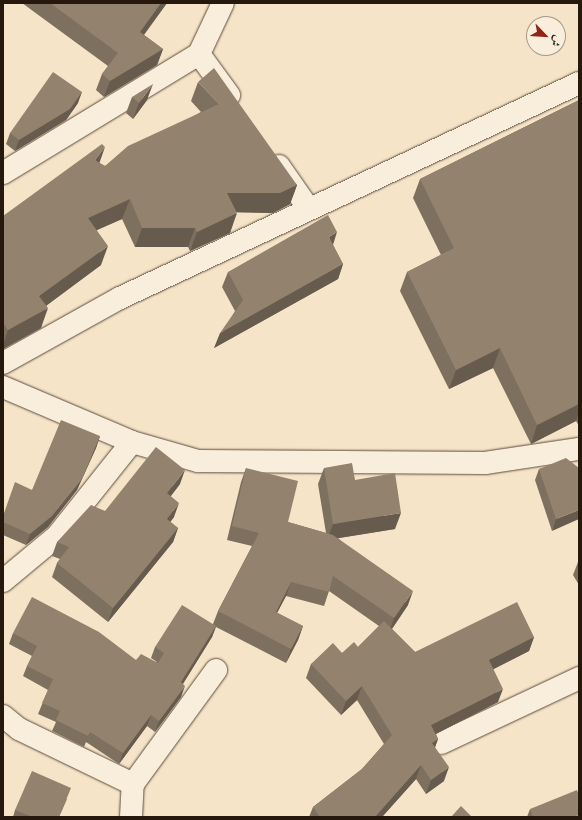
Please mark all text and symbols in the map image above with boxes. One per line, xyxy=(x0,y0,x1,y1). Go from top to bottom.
north arrow xyxy=(526,16,566,56)
text: ش xyxy=(546,32,566,49)

